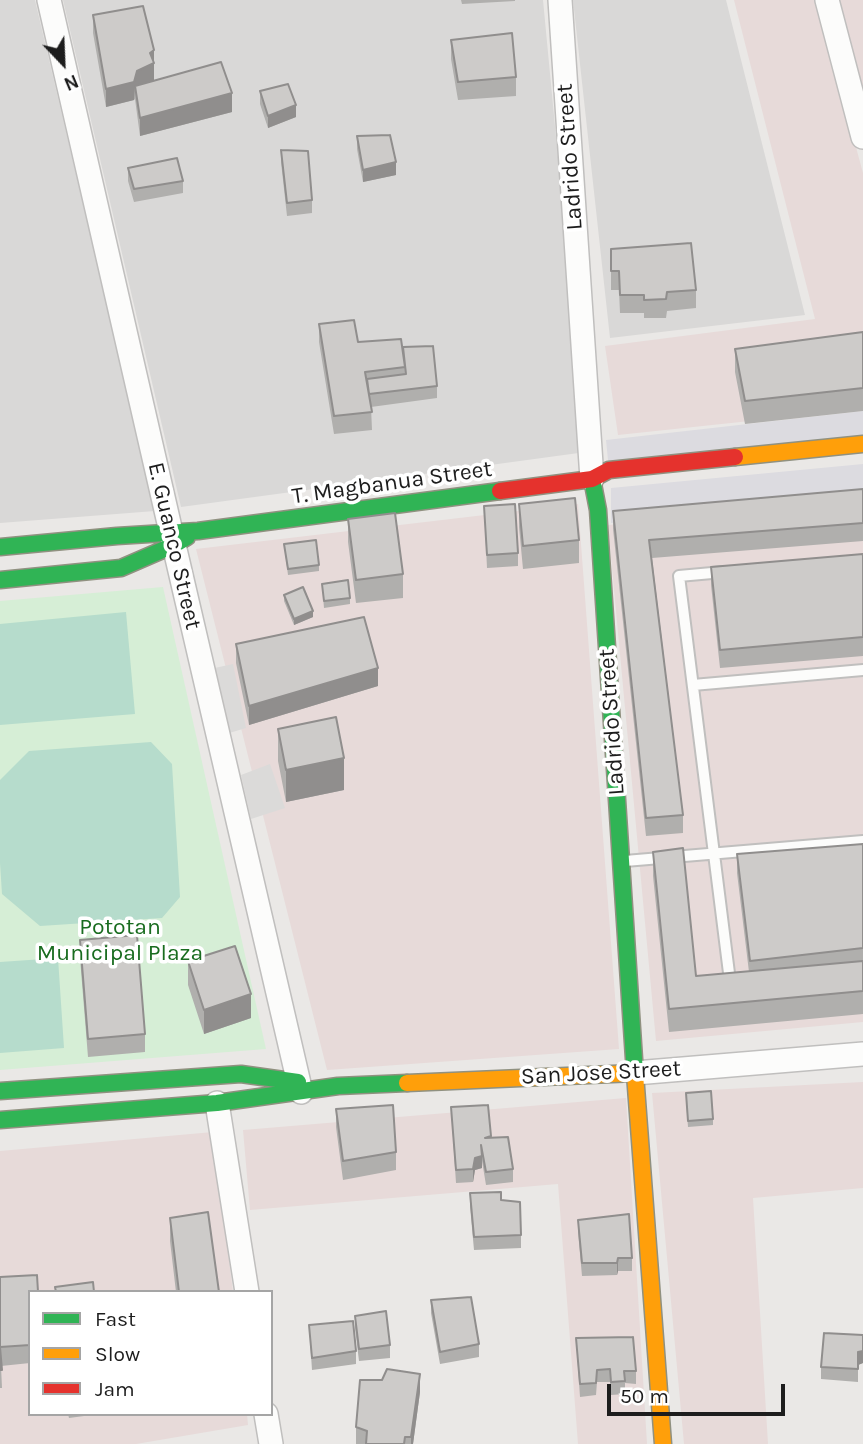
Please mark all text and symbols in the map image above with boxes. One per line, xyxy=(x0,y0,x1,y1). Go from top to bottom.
north arrow xyxy=(28,28,98,98)
text: N xyxy=(61,70,82,95)
street label: Ladrido Street xyxy=(551,83,589,231)
street label: T. Magbanua Street xyxy=(290,455,494,511)
street label: E. Guanco Street xyxy=(141,460,207,632)
street label: Ladrido Street xyxy=(593,648,631,796)
park label: Pototan Municipal Plaza xyxy=(37,913,203,967)
street label: San Jose Street xyxy=(520,1055,682,1091)
legend xyxy=(28,1290,273,1416)
text: Fast xyxy=(95,1307,136,1331)
text: Slow xyxy=(95,1342,140,1366)
scale bar xyxy=(611,1370,790,1414)
text: Jam xyxy=(95,1377,135,1401)
text: 50 m xyxy=(620,1384,669,1408)

